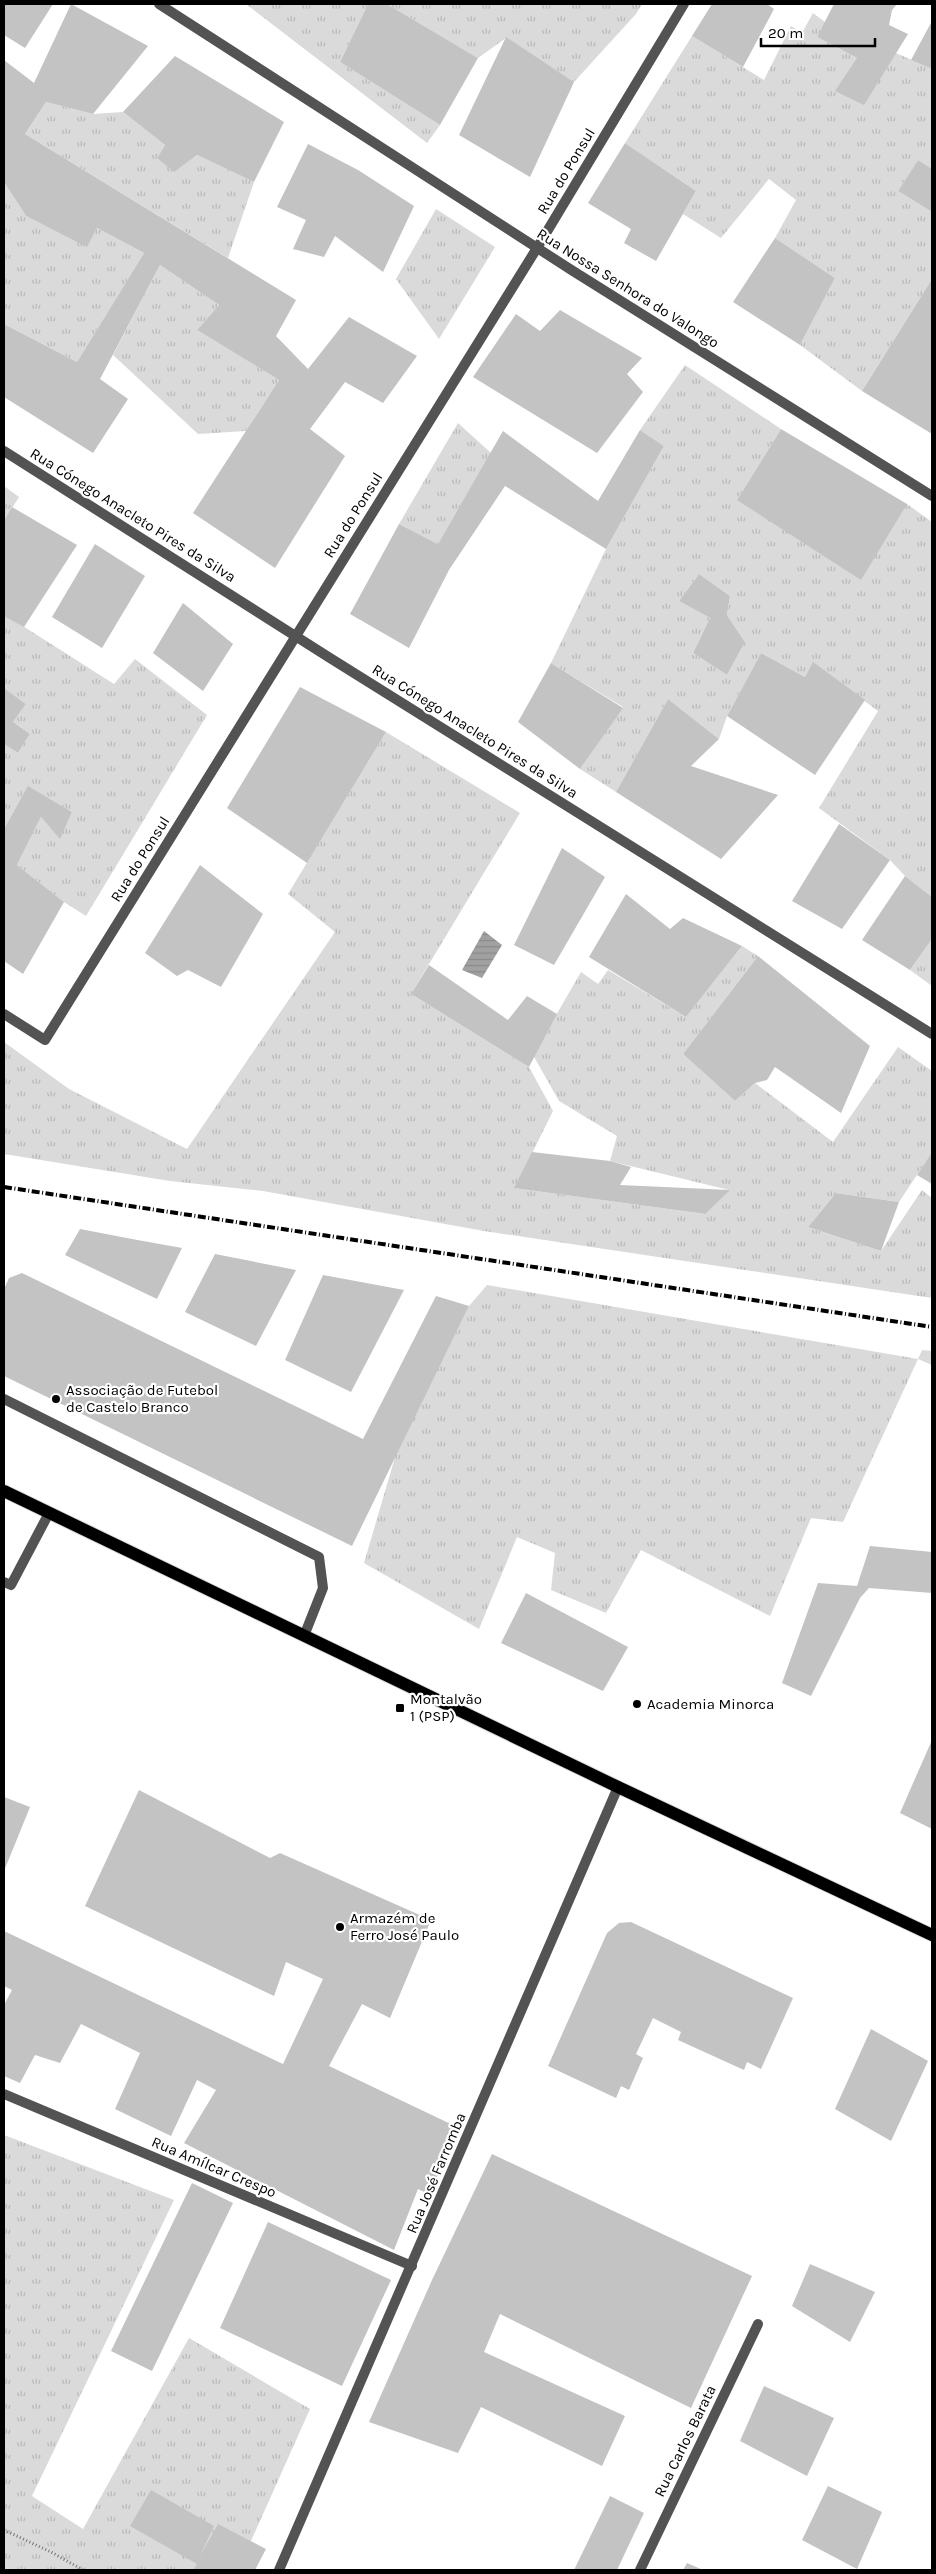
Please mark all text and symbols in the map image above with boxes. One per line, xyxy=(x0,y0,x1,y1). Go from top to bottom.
scale bar xyxy=(761,15,875,47)
text: 20 m xyxy=(768,24,803,42)
street label: Rua do Ponsul xyxy=(533,125,599,217)
street label: Rua Nossa Senhora do Valongo xyxy=(534,224,722,352)
street label: Rua Cónego Anacleto Pires da Silva xyxy=(27,444,239,586)
street label: Rua do Ponsul xyxy=(320,469,386,561)
street label: Rua Cónego Anacleto Pires da Silva xyxy=(369,660,581,802)
street label: Rua do Ponsul xyxy=(107,813,173,905)
place label: Associação de Futebol de Castelo Branco xyxy=(66,1381,218,1416)
marker: Associação de Futebol de Castelo Branco xyxy=(50,1393,62,1405)
place label: Montalvão 1 (PSP) xyxy=(410,1690,482,1725)
place label: Academia Minorca xyxy=(647,1695,774,1713)
marker: Academia Minorca xyxy=(631,1698,643,1710)
marker: Montalvão 1 (PSP) xyxy=(394,1702,406,1714)
place label: Armazém de Ferro José Paulo xyxy=(350,1909,459,1944)
marker: Armazém de Ferro José Paulo xyxy=(334,1921,346,1933)
street label: Rua José Farromba xyxy=(402,2110,470,2236)
street label: Rua Amílcar Crespo xyxy=(149,2133,279,2201)
street label: Rua Carlos Barata xyxy=(650,2382,720,2500)

